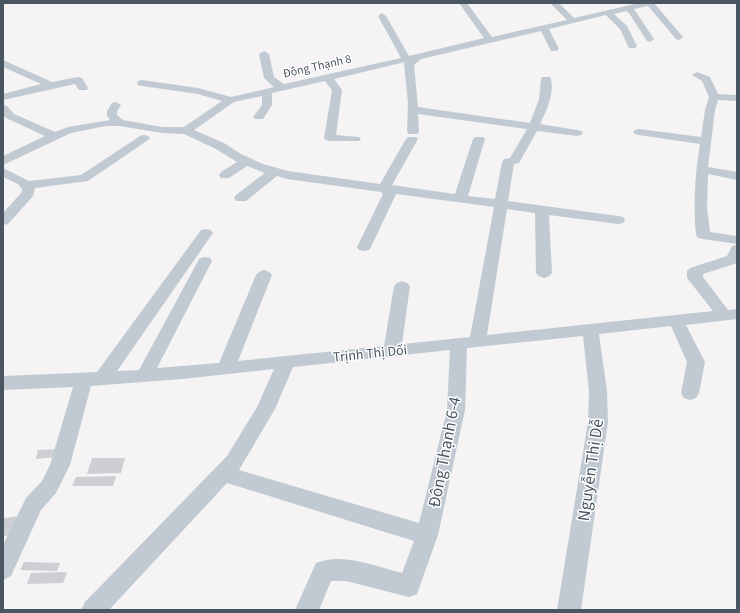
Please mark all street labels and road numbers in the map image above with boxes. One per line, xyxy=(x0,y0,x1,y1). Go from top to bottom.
street label: Đông Thạnh 8 xyxy=(281,50,353,83)
street label: Trịnh Thị Dối xyxy=(332,340,408,368)
street label: Đông Thạnh 6-4 xyxy=(422,395,467,510)
street label: Nguyễn Thị Dễ xyxy=(572,418,610,523)

